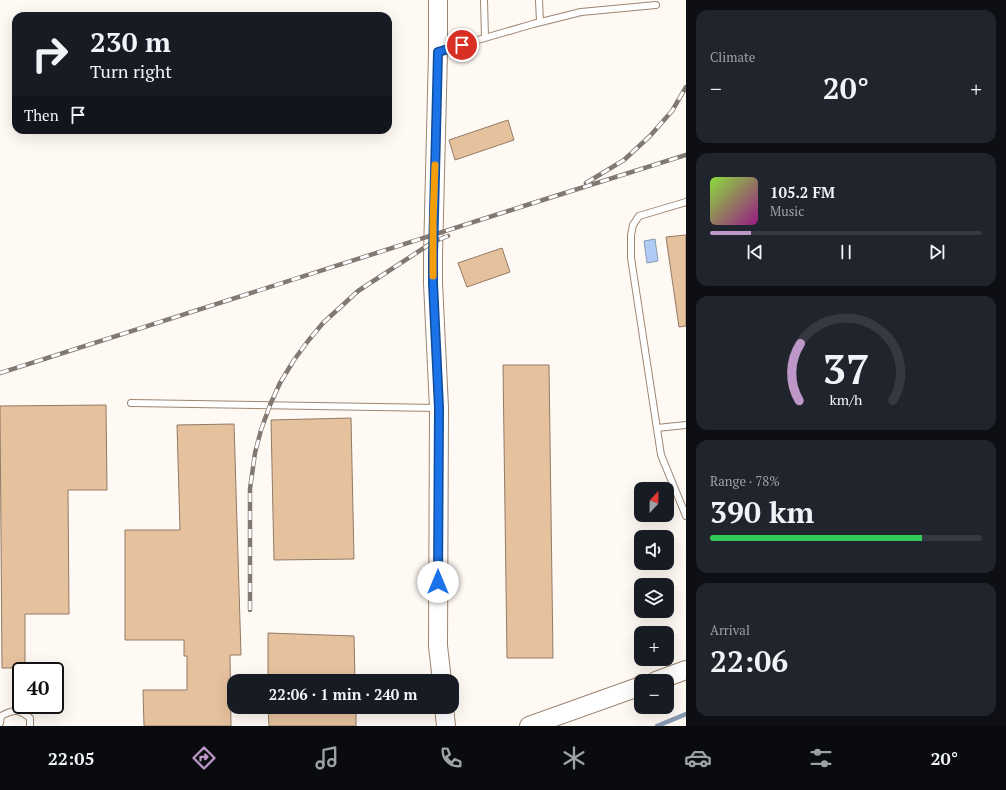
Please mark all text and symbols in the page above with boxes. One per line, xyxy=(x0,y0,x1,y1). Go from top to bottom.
text: 230 m xyxy=(90,23,171,60)
icon: right xyxy=(24,28,76,80)
pin xyxy=(445,28,479,62)
icon: arrive xyxy=(451,34,473,56)
text: Climate xyxy=(710,48,755,66)
text: Turn right xyxy=(90,59,172,83)
text: 20° xyxy=(823,68,869,108)
text: − xyxy=(710,74,722,103)
text: + xyxy=(970,74,982,103)
icon: arrive xyxy=(67,104,89,126)
text: Then xyxy=(24,105,59,125)
text: 105.2 FM xyxy=(770,182,835,202)
text: Music xyxy=(770,202,804,220)
icon: previous xyxy=(744,241,766,263)
icon: pause xyxy=(835,241,857,263)
icon: next xyxy=(926,241,948,263)
text: 37 xyxy=(822,341,870,396)
text: km/h xyxy=(830,390,863,409)
text: Range · 78% xyxy=(710,472,780,490)
north arrow xyxy=(634,482,674,522)
map controls xyxy=(634,482,674,714)
text: 390 km xyxy=(710,492,814,532)
button: sound xyxy=(634,530,674,570)
position arrow xyxy=(417,561,459,603)
button: layers xyxy=(634,578,674,618)
text: Arrival xyxy=(710,621,750,639)
button: + xyxy=(634,626,674,666)
text: 22:06 xyxy=(710,641,788,681)
speed limit sign: 40 xyxy=(12,662,64,714)
button: − xyxy=(634,674,674,714)
text: 22:06 · 1 min · 240 m xyxy=(269,684,417,704)
icon: directions xyxy=(190,744,218,772)
icon: music xyxy=(313,744,341,772)
icon: phone xyxy=(437,744,465,772)
icon: climate xyxy=(560,744,588,772)
icon: car xyxy=(684,744,712,772)
icon: filters xyxy=(807,744,835,772)
text: 22:05 xyxy=(48,746,95,770)
text: 20° xyxy=(930,746,958,770)

